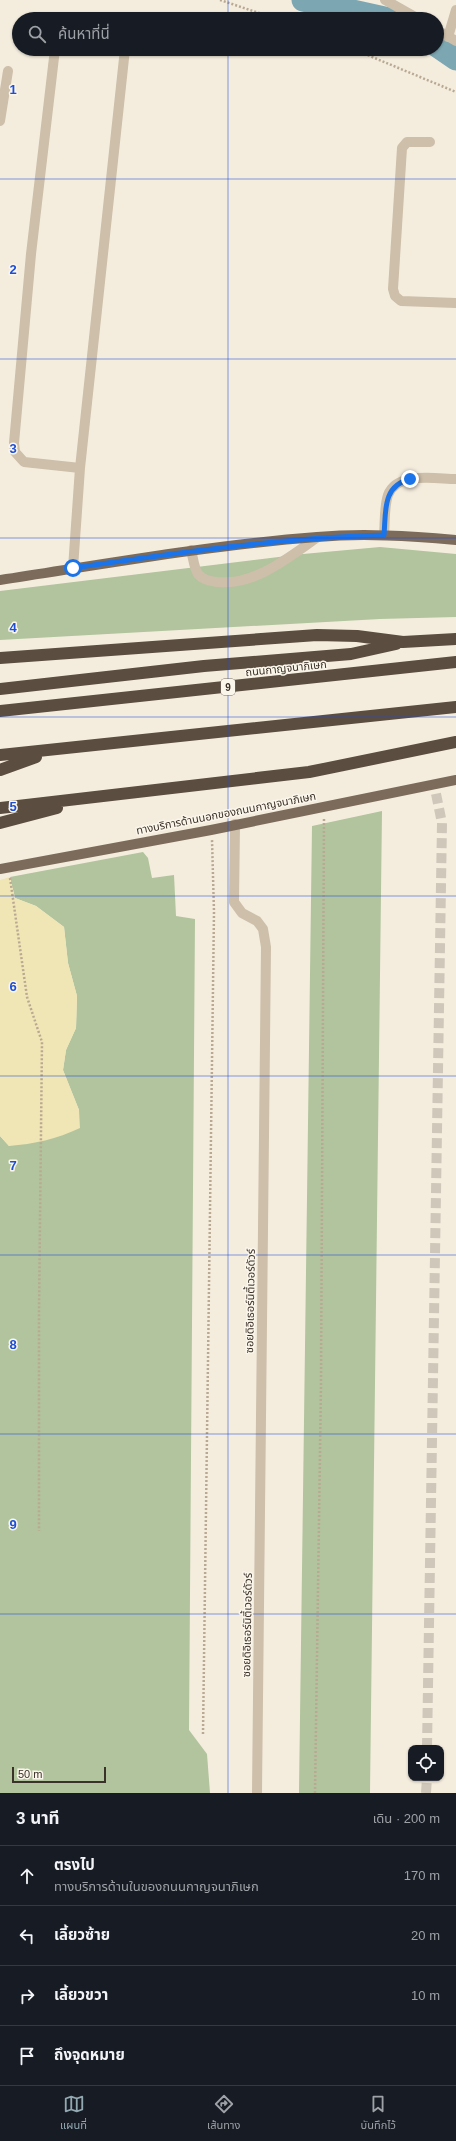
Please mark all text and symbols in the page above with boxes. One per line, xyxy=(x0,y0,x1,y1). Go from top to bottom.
search box xyxy=(12,12,444,56)
icon: search xyxy=(26,23,48,45)
text: ค้นหาที่นี่ xyxy=(58,25,110,42)
text: 1 xyxy=(9,82,17,97)
text: 2 xyxy=(9,262,17,277)
text: 3 xyxy=(9,441,17,456)
route end xyxy=(401,470,419,488)
route start xyxy=(64,559,82,577)
text: 4 xyxy=(9,620,17,635)
street label: ถนนกาญจนาภิเษก xyxy=(245,658,327,678)
road number: 9 xyxy=(221,679,235,695)
street label: ทางบริการด้านนอกของถนนกาญจนาภิเษก xyxy=(135,790,317,836)
text: 5 xyxy=(9,799,17,814)
text: 6 xyxy=(9,979,17,994)
text: 7 xyxy=(9,1158,17,1173)
street label: ซอยดิอิเธอร์นิตี้เวอร์ดัวร์ xyxy=(241,1248,257,1353)
text: 8 xyxy=(9,1337,17,1352)
text: 9 xyxy=(9,1517,17,1532)
street label: ซอยดิอิเธอร์นิตี้เวอร์ดัวร์ xyxy=(238,1572,254,1677)
map controls xyxy=(408,1745,444,1781)
button: locate xyxy=(408,1745,444,1781)
scale bar xyxy=(12,1765,106,1784)
text: 50 m xyxy=(18,1768,42,1780)
text: 3 นาที xyxy=(16,1809,60,1828)
text: เดิน · 200 m xyxy=(373,1811,440,1826)
text: ตรงไป xyxy=(54,1856,95,1873)
icon: ahead xyxy=(16,1865,38,1887)
text: 170 m xyxy=(404,1868,440,1883)
text: ทางบริการด้านในของถนนกาญจนาภิเษก xyxy=(54,1879,259,1894)
icon: left xyxy=(16,1925,38,1947)
text: เลี้ยวซ้าย xyxy=(54,1926,110,1943)
text: 20 m xyxy=(411,1928,440,1943)
icon: right xyxy=(16,1985,38,2007)
text: เลี้ยวขวา xyxy=(54,1986,108,2003)
text: 10 m xyxy=(411,1988,440,2003)
icon: arrive xyxy=(16,2045,38,2067)
text: ถึงจุดหมาย xyxy=(54,2046,125,2063)
tab: แผนที่ xyxy=(60,2093,87,2134)
tab: เส้นทาง xyxy=(207,2093,240,2134)
tab: บันทึกไว้ xyxy=(361,2093,396,2134)

